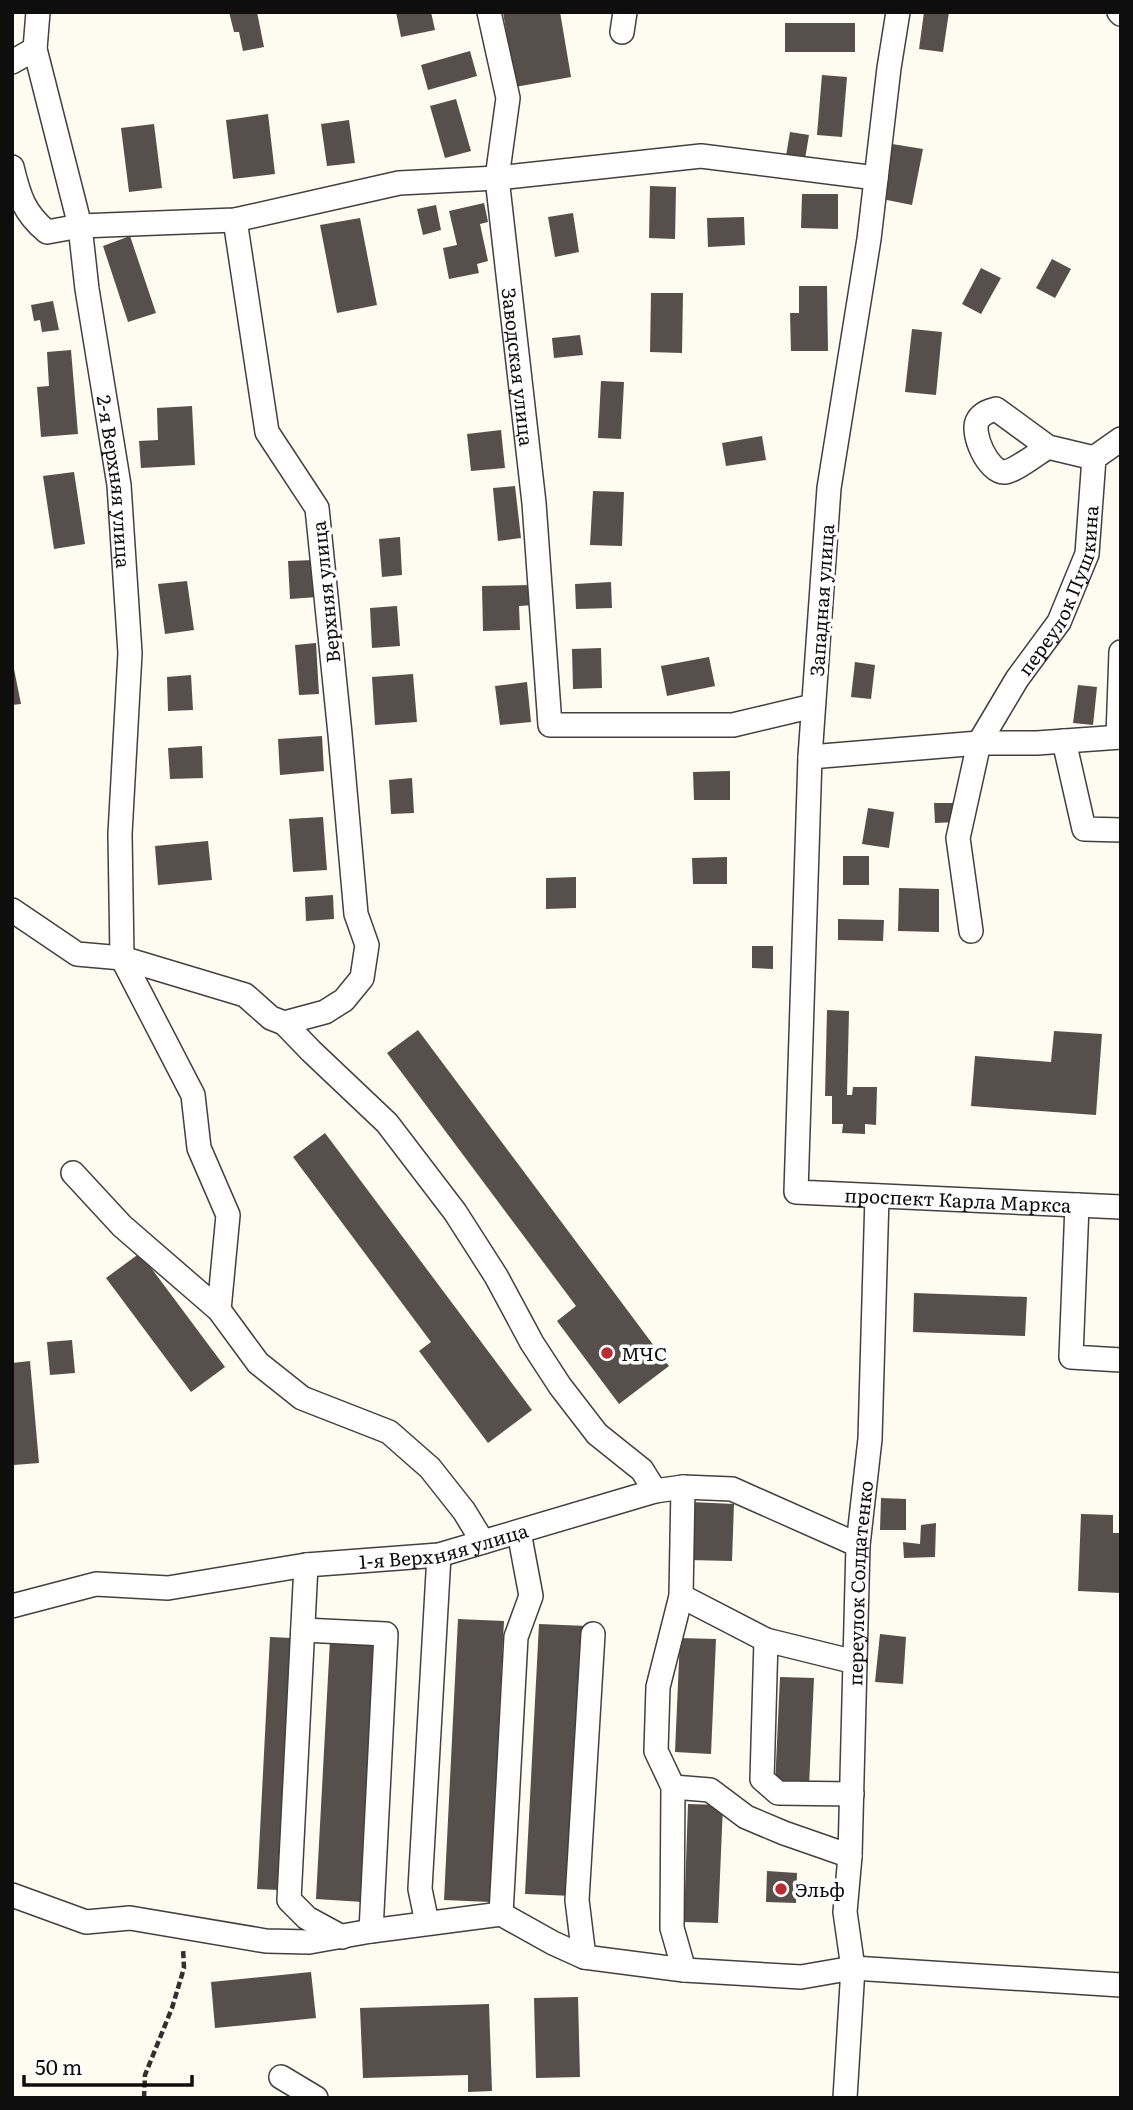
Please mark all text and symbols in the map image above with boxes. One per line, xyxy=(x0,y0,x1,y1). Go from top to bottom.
street label: Заводская улица xyxy=(496,286,542,448)
street label: 2-я Верхняя улица xyxy=(91,393,138,570)
street label: переулок Пушкина xyxy=(1010,504,1105,681)
street label: Верхняя улица xyxy=(304,519,346,664)
street label: Западная улица xyxy=(802,522,840,677)
street label: проспект Карла Маркса xyxy=(844,1180,1073,1219)
place label: МЧС xyxy=(621,1339,667,1367)
marker: МЧС xyxy=(599,1345,615,1361)
street label: переулок Солдатенко xyxy=(840,1479,879,1686)
street label: 1-я Верхняя улица xyxy=(358,1515,532,1575)
place label: Эльф xyxy=(795,1875,845,1903)
marker: Эльф xyxy=(773,1881,789,1897)
scale bar xyxy=(24,2044,192,2088)
text: 50 m xyxy=(35,2050,82,2081)

